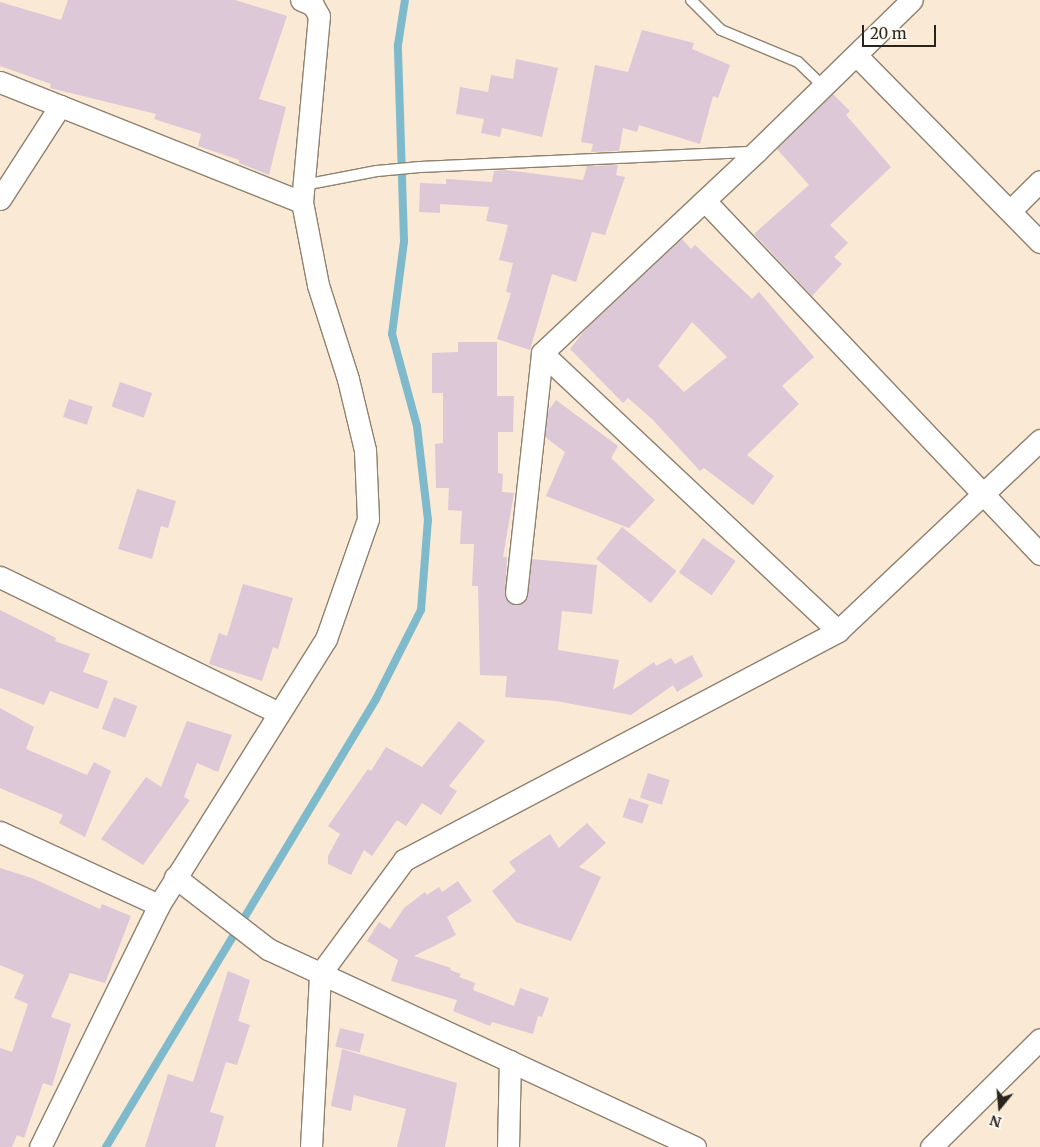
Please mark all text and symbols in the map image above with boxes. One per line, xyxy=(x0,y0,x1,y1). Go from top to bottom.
scale bar xyxy=(865,15,939,47)
text: 20 m xyxy=(870,24,907,43)
north arrow xyxy=(975,1082,1025,1132)
text: N xyxy=(988,1111,1004,1132)

